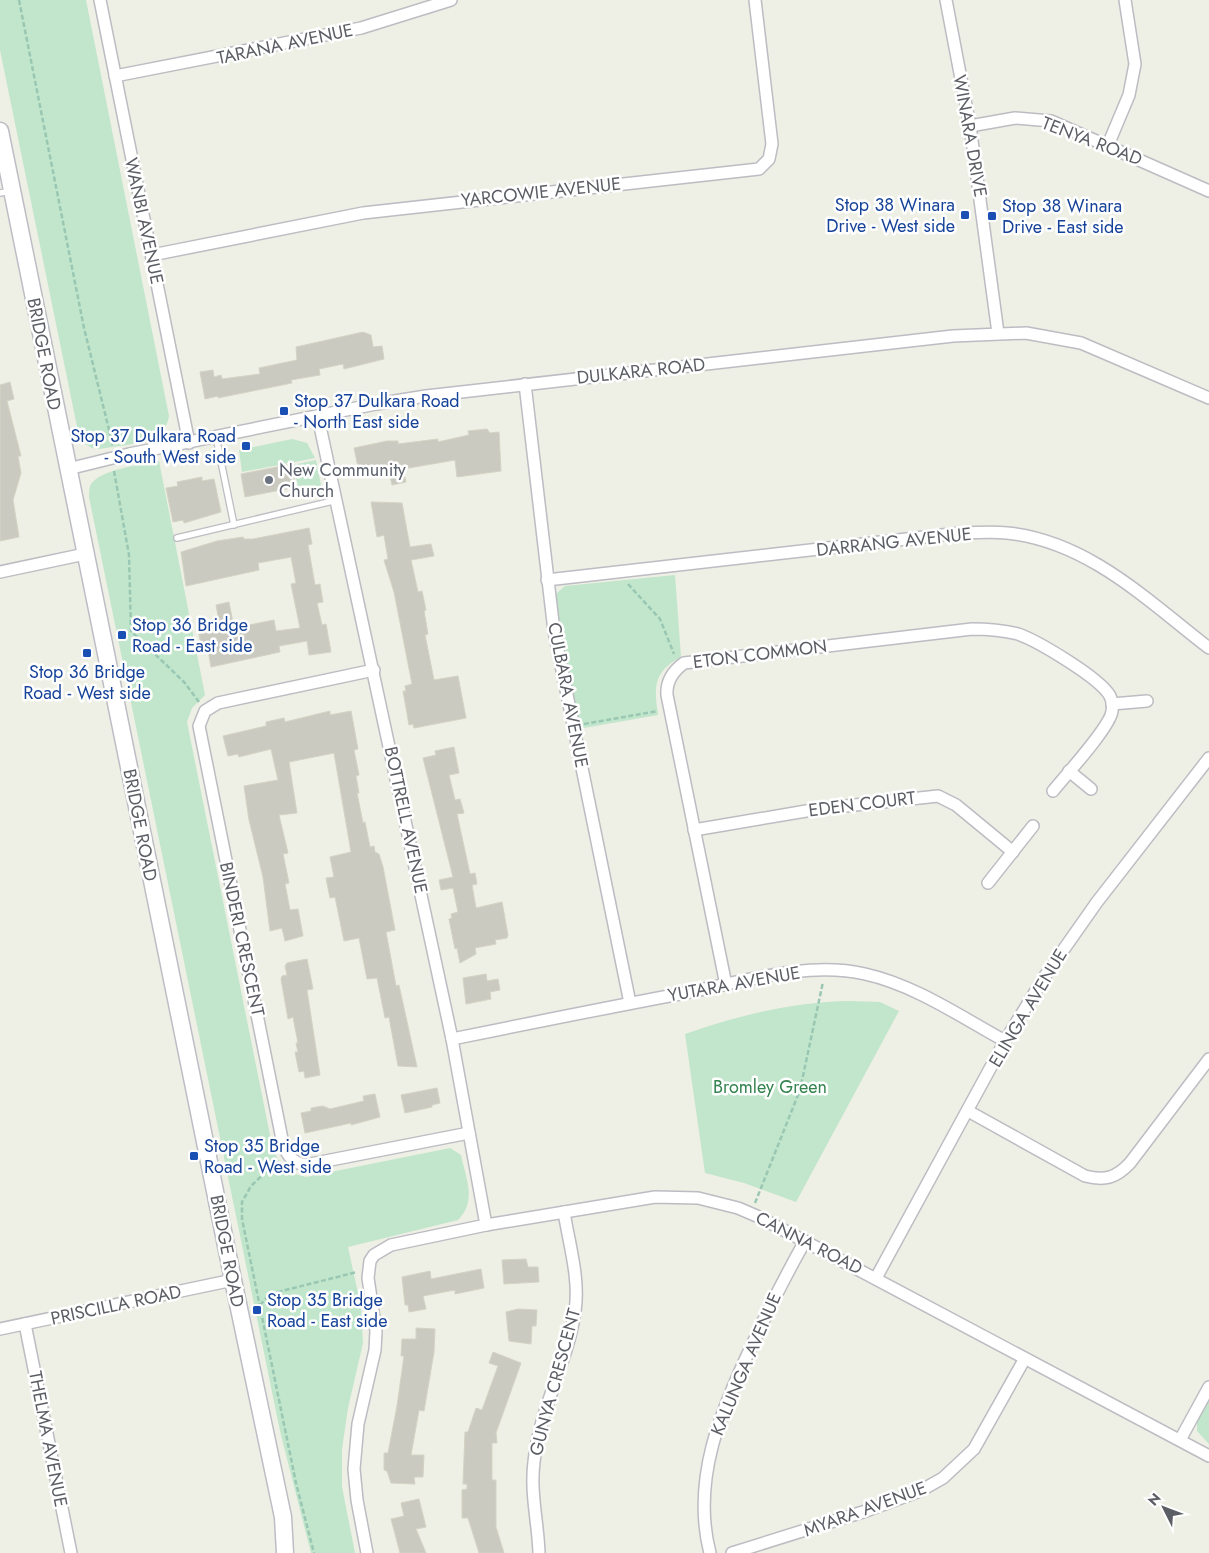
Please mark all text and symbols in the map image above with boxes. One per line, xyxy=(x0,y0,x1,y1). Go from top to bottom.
street label: TARANA AVENUE xyxy=(214,17,356,71)
street label: WINARA DRIVE xyxy=(946,73,994,199)
street label: TENYA ROAD xyxy=(1038,110,1146,172)
street label: WANBI AVENUE xyxy=(118,155,170,287)
street label: YARCOWIE AVENUE xyxy=(460,171,622,213)
place label: Stop 38 Winara Drive - West side xyxy=(826,192,955,239)
place label: Stop 38 Winara Drive - East side xyxy=(1002,193,1124,240)
marker: Stop 38 Winara Drive - West side xyxy=(959,209,971,221)
marker: Stop 38 Winara Drive - East side xyxy=(986,210,998,222)
street label: BRIDGE ROAD xyxy=(20,296,68,412)
street label: DULKARA ROAD xyxy=(576,351,706,391)
place label: Stop 37 Dulkara Road - North East side xyxy=(294,388,460,435)
marker: Stop 37 Dulkara Road - North East side xyxy=(278,405,290,417)
place label: Stop 37 Dulkara Road - South West side xyxy=(70,423,236,470)
marker: Stop 37 Dulkara Road - South West side xyxy=(240,440,252,452)
place label: New Community Church xyxy=(279,457,406,504)
marker: New Community Church xyxy=(263,474,275,486)
street label: DARRANG AVENUE xyxy=(815,521,973,563)
place label: Stop 36 Bridge Road - East side xyxy=(132,612,252,659)
street label: CULBARA AVENUE xyxy=(541,620,595,770)
marker: Stop 36 Bridge Road - East side xyxy=(116,629,128,641)
street label: ETON COMMON xyxy=(692,633,828,675)
marker: Stop 36 Bridge Road - West side xyxy=(81,647,93,659)
place label: Stop 36 Bridge Road - West side xyxy=(23,659,151,706)
street label: BOTTRELL AVENUE xyxy=(378,744,434,896)
street label: BRIDGE ROAD xyxy=(116,767,164,883)
street label: EDEN COURT xyxy=(807,784,918,823)
street label: BINDERI CRESCENT xyxy=(213,859,271,1019)
street label: ELINGA AVENUE xyxy=(982,944,1074,1072)
street label: YUTARA AVENUE xyxy=(666,960,802,1008)
park label: Bromley Green xyxy=(713,1074,827,1100)
place label: Stop 35 Bridge Road - West side xyxy=(204,1133,332,1180)
marker: Stop 35 Bridge Road - West side xyxy=(188,1150,200,1162)
street label: BRIDGE ROAD xyxy=(203,1193,251,1309)
street label: CANNA ROAD xyxy=(751,1205,867,1281)
street label: PRISCILLA ROAD xyxy=(48,1278,184,1332)
place label: Stop 35 Bridge Road - East side xyxy=(267,1287,387,1334)
street label: KALUNGA AVENUE xyxy=(704,1288,788,1440)
marker: Stop 35 Bridge Road - East side xyxy=(251,1304,263,1316)
street label: GUNYA CRESCENT xyxy=(523,1305,587,1459)
street label: THELMA AVENUE xyxy=(22,1369,74,1509)
street label: MYARA AVENUE xyxy=(800,1475,930,1543)
north arrow xyxy=(1139,1483,1189,1533)
text: N xyxy=(1143,1488,1165,1510)

